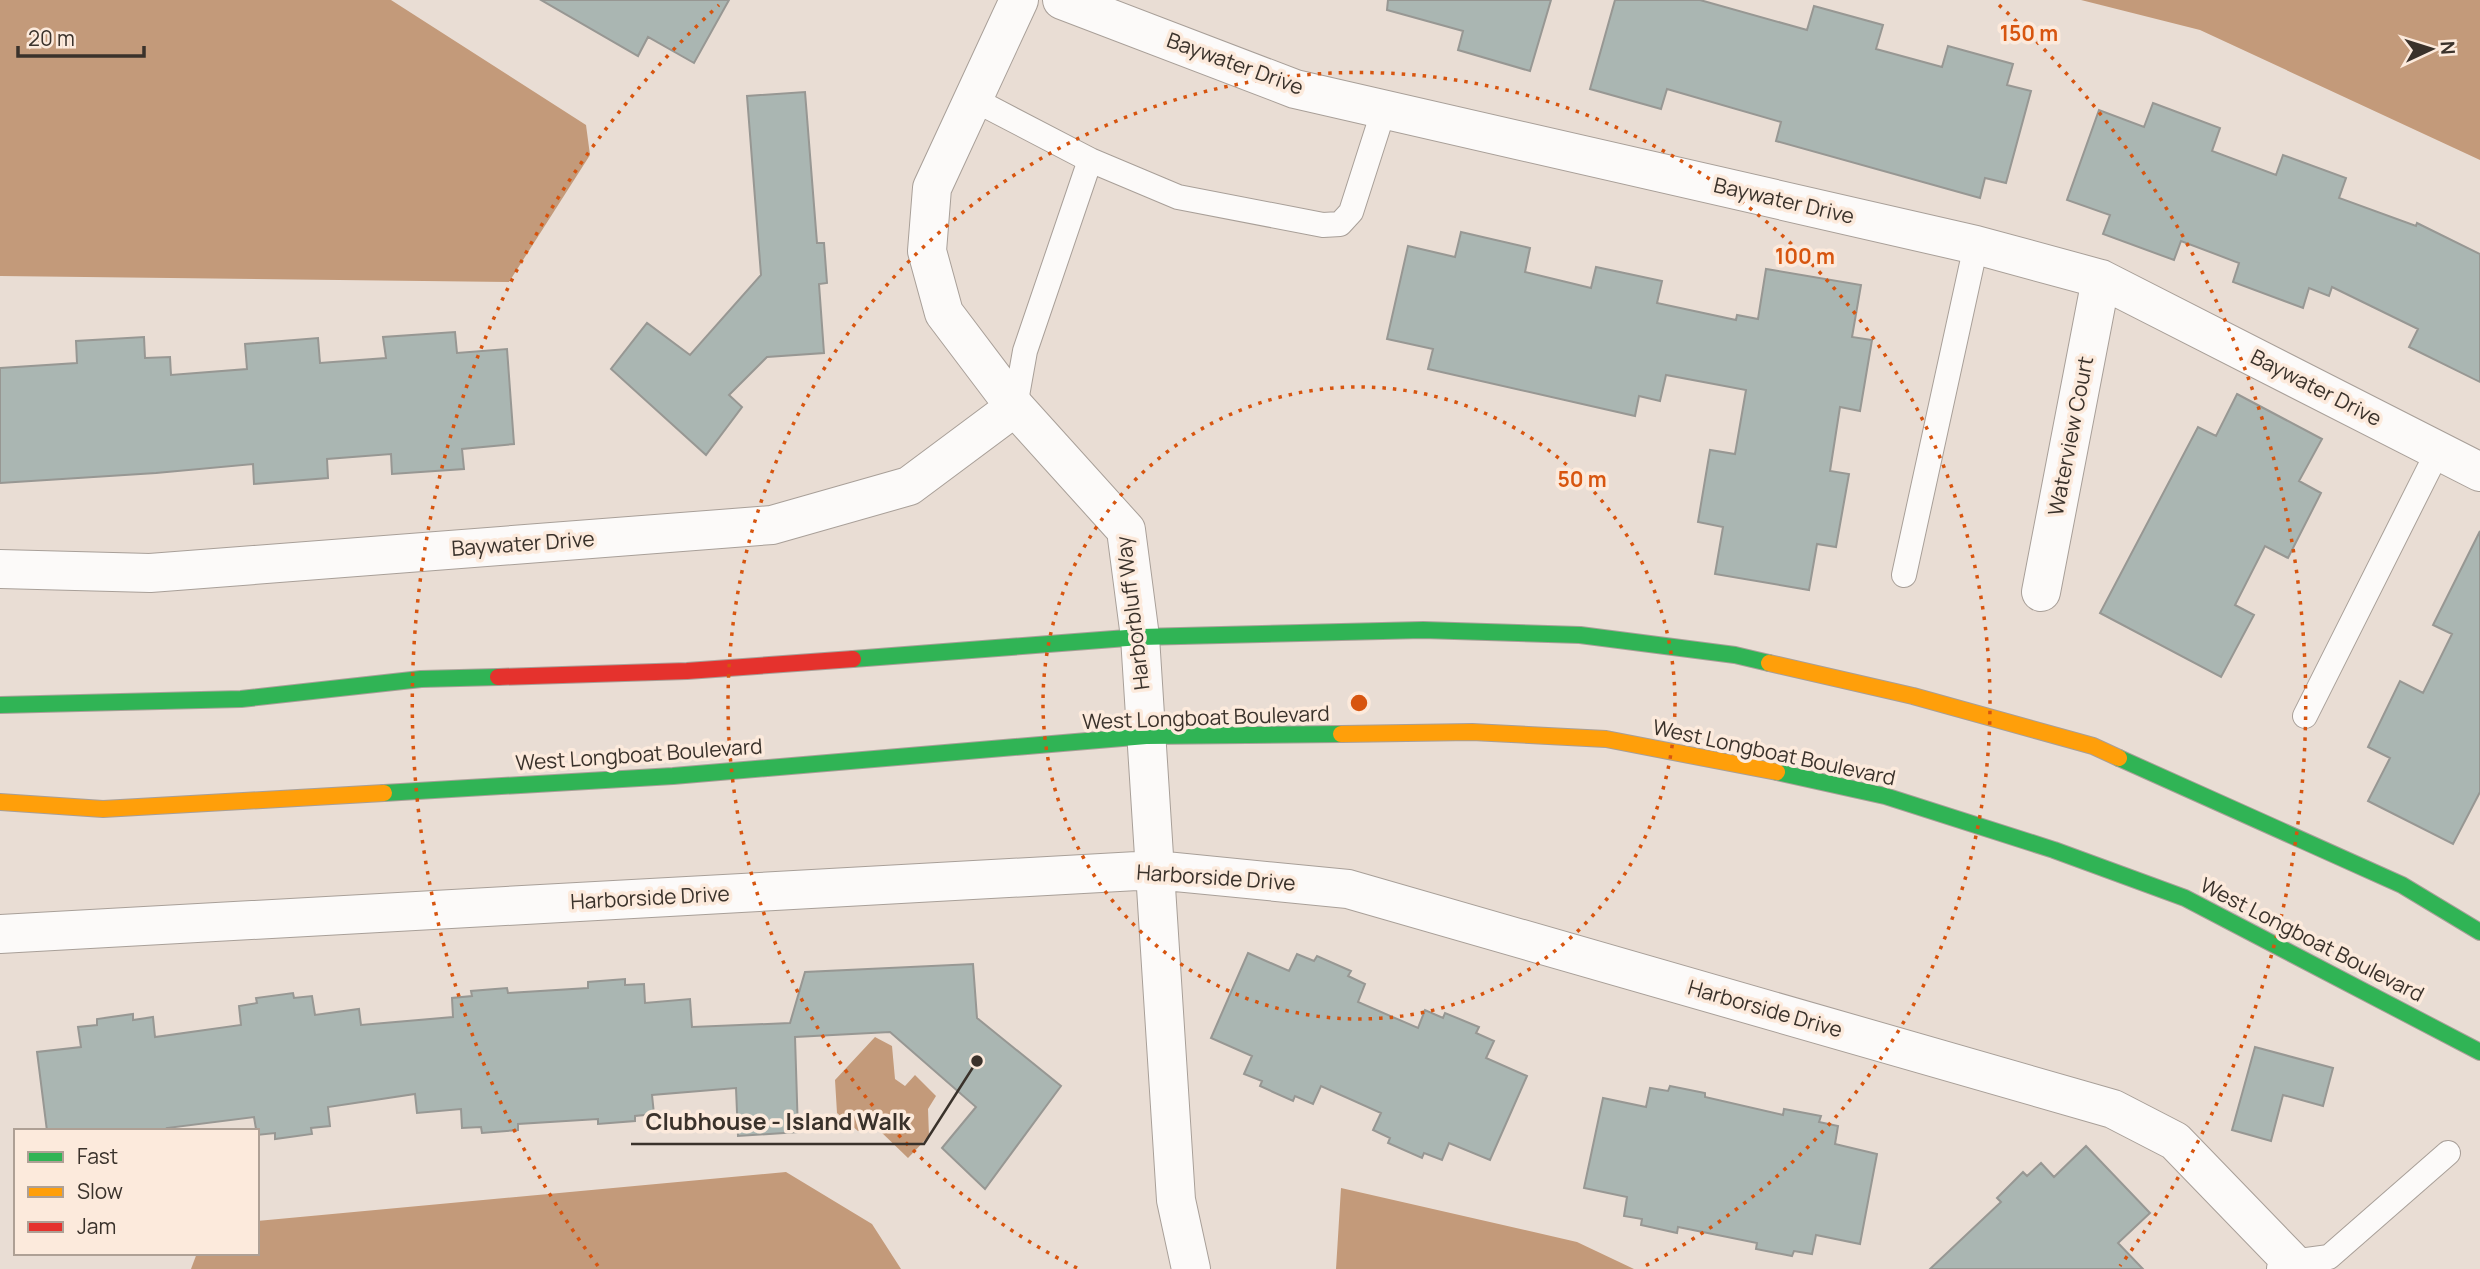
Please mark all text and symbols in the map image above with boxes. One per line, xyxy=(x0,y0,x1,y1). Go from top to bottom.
scale bar xyxy=(18,14,144,58)
north arrow xyxy=(2396,14,2466,84)
text: 150 m xyxy=(2000,19,2058,47)
text: 20 m xyxy=(28,24,75,52)
street label: Baywater Drive xyxy=(1163,25,1307,101)
text: N xyxy=(2435,40,2461,56)
street label: Baywater Drive xyxy=(1711,170,1857,230)
text: 100 m xyxy=(1775,242,1835,270)
street label: Baywater Drive xyxy=(2246,342,2387,432)
street label: Waterview Court xyxy=(2041,354,2099,518)
text: 50 m xyxy=(1557,465,1607,493)
street label: Baywater Drive xyxy=(450,524,595,562)
street label: Harborbluff Way xyxy=(1109,535,1155,692)
centre of rings xyxy=(1347,691,1371,715)
street label: West Longboat Boulevard xyxy=(1082,699,1330,735)
street label: West Longboat Boulevard xyxy=(1650,713,1898,791)
street label: West Longboat Boulevard xyxy=(514,731,763,777)
street label: Harborside Drive xyxy=(1136,857,1297,897)
street label: West Longboat Boulevard xyxy=(2196,870,2429,1008)
street label: Harborside Drive xyxy=(570,879,730,915)
street label: Harborside Drive xyxy=(1685,973,1846,1043)
callout: Clubhouse - Island Walk xyxy=(631,1100,924,1144)
text: Clubhouse - Island Walk xyxy=(645,1105,911,1137)
legend xyxy=(14,1129,259,1255)
text: Fast xyxy=(77,1142,118,1170)
text: Slow xyxy=(77,1177,123,1205)
text: Jam xyxy=(77,1212,116,1240)

